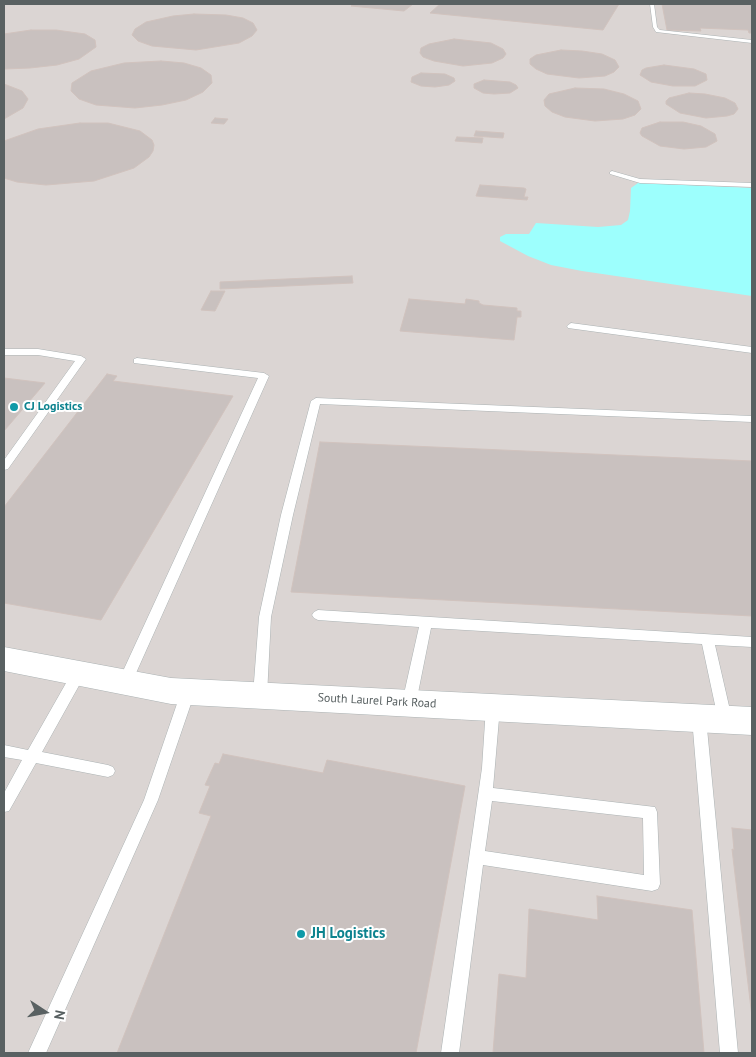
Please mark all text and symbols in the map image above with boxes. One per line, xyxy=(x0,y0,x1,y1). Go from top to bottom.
place label: CJ Logistics xyxy=(24,400,82,414)
marker: CJ Logistics xyxy=(8,401,20,413)
street label: South Laurel Park Road xyxy=(317,691,437,711)
place label: JH Logistics xyxy=(311,925,385,943)
marker: JH Logistics xyxy=(295,928,307,940)
north arrow xyxy=(20,987,70,1037)
text: N xyxy=(50,1009,69,1021)

